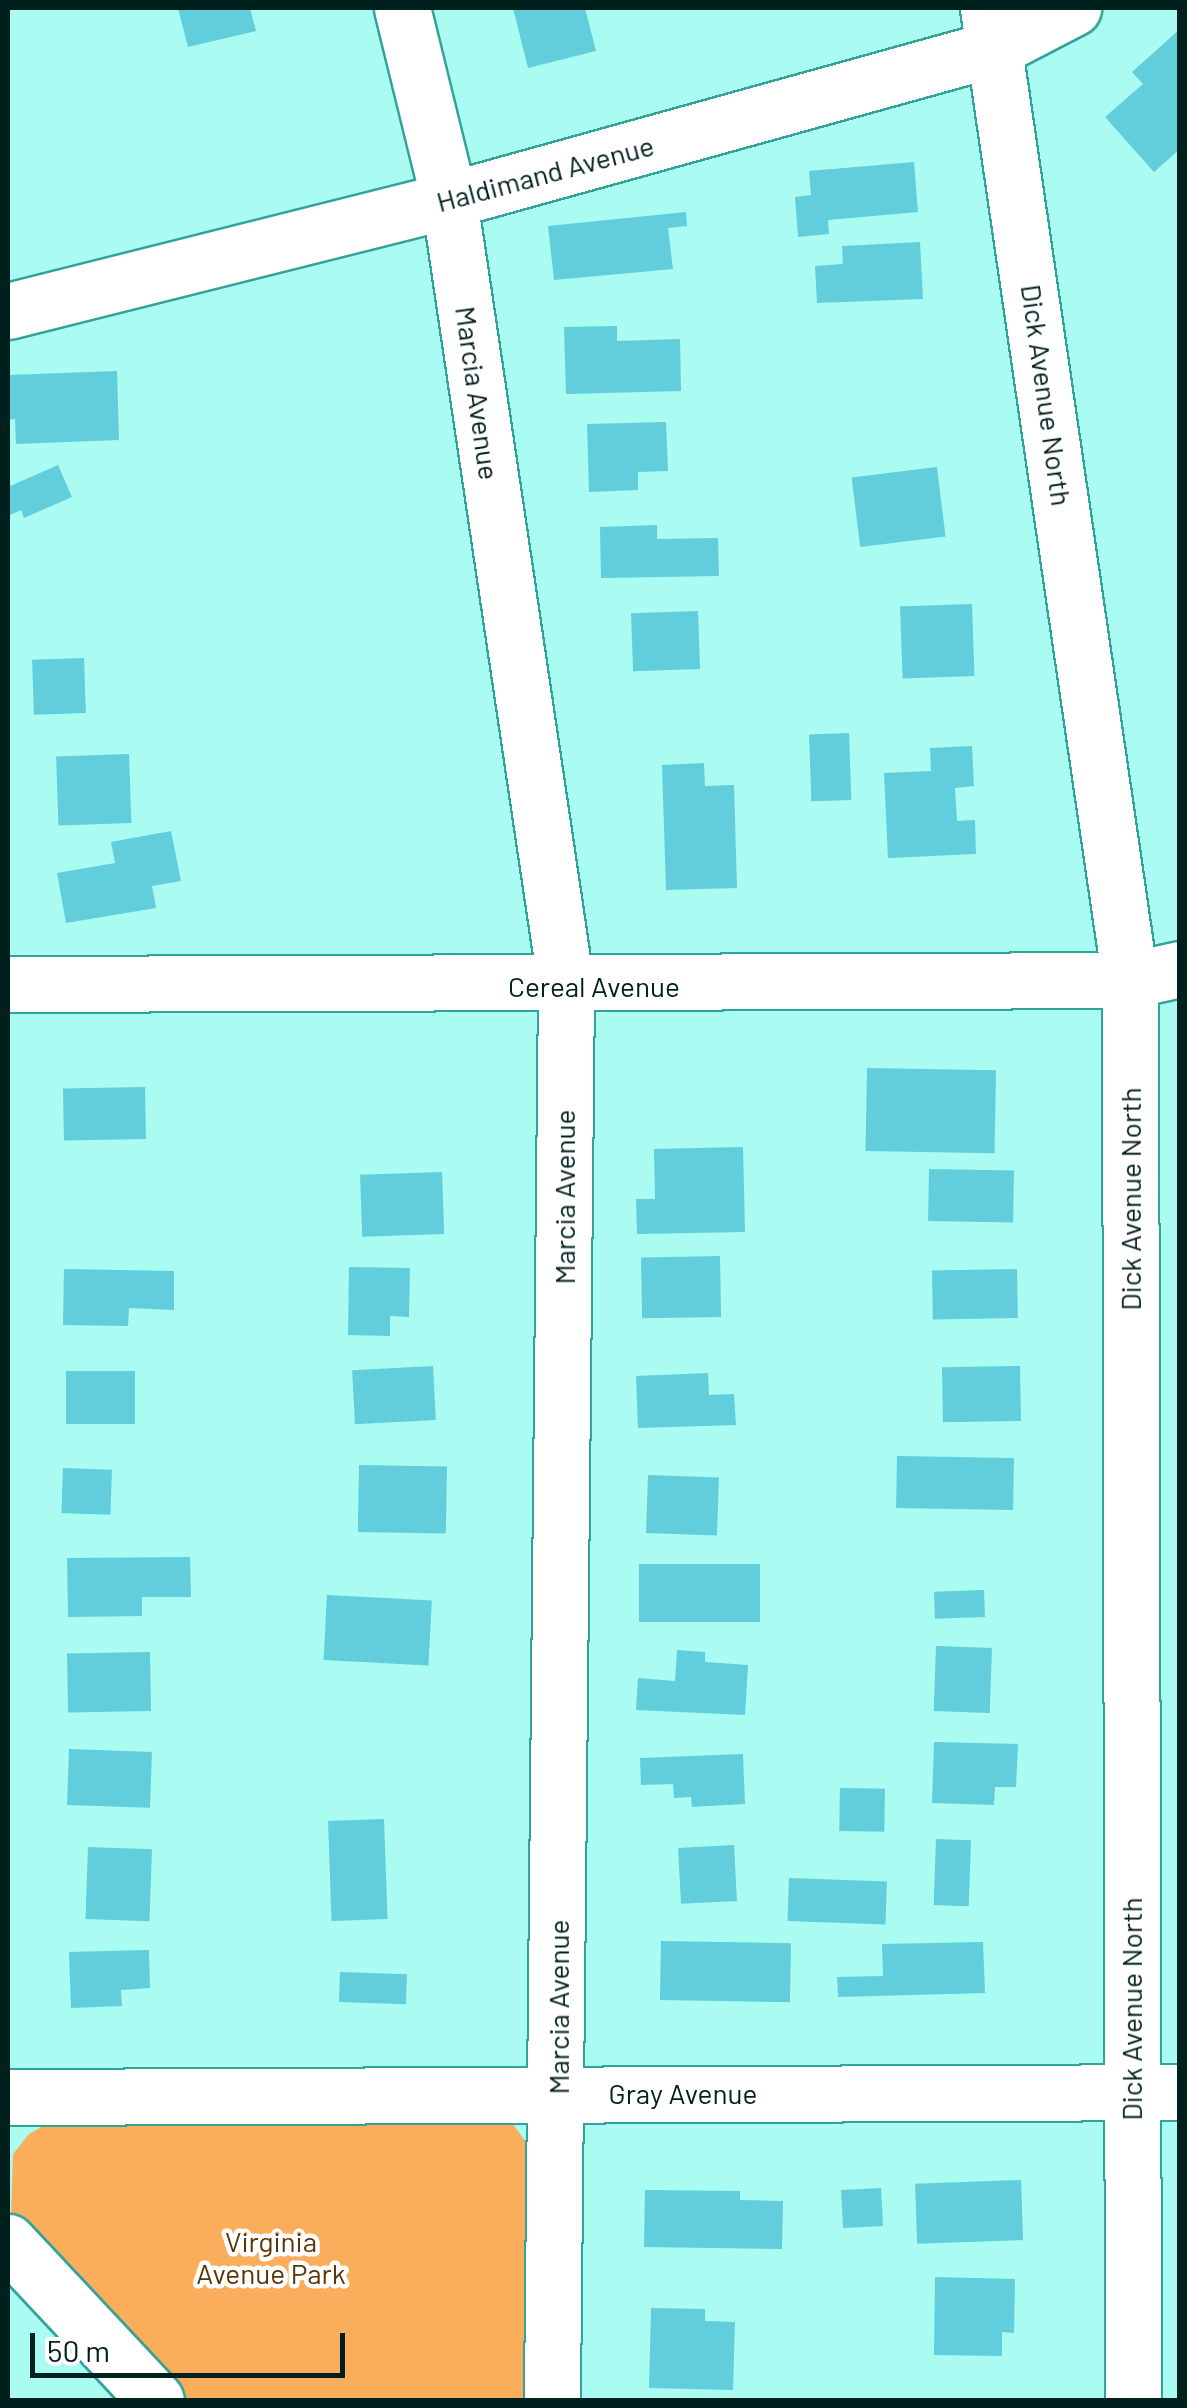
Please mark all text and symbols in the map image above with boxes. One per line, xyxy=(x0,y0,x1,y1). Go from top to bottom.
street label: Haldimand Avenue xyxy=(433,128,657,218)
street label: Dick Avenue North xyxy=(1015,282,1079,508)
street label: Marcia Avenue xyxy=(449,304,507,482)
street label: Cereal Avenue xyxy=(508,969,680,1003)
street label: Dick Avenue North xyxy=(1113,1087,1147,1311)
street label: Marcia Avenue xyxy=(547,1110,581,1284)
street label: Dick Avenue North xyxy=(1114,1897,1148,2121)
street label: Marcia Avenue xyxy=(541,1920,575,2094)
street label: Gray Avenue xyxy=(609,2076,757,2110)
park label: Virginia Avenue Park xyxy=(196,2224,346,2290)
scale bar xyxy=(35,2313,350,2375)
text: 50 m xyxy=(47,2332,110,2368)

